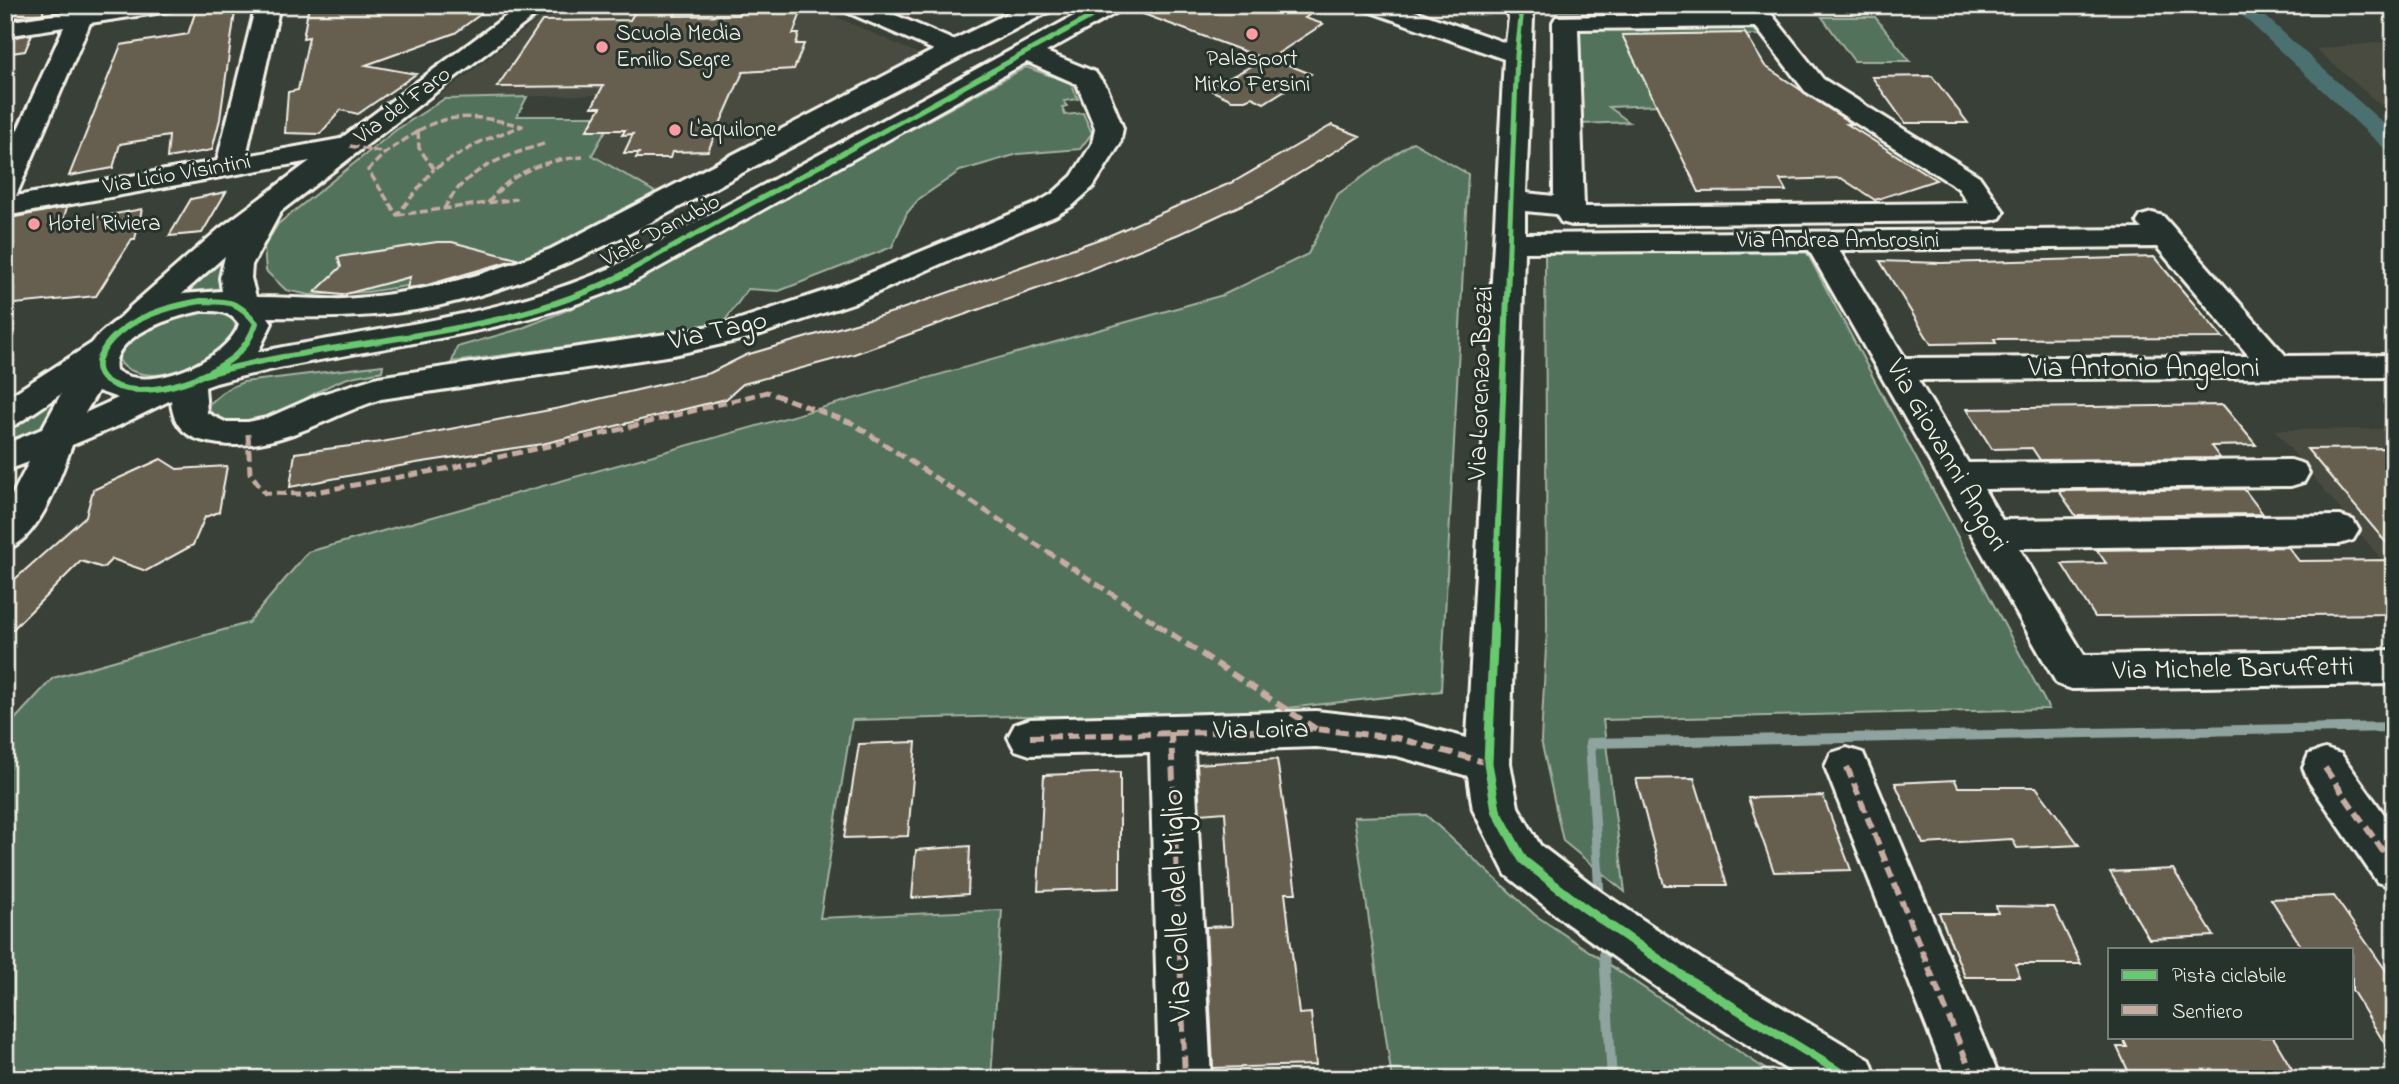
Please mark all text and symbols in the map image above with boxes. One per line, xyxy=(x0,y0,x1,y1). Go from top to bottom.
place label: Scuola Media Emilio Segre xyxy=(616,18,741,78)
marker: Palasport Mirko Fersini xyxy=(1244,26,1260,42)
marker: Scuola Media Emilio Segre xyxy=(594,39,610,55)
place label: Palasport Mirko Fersini xyxy=(1194,43,1310,102)
street label: Via del Faro xyxy=(347,59,458,154)
place label: L'aquilone xyxy=(689,114,777,147)
marker: L'aquilone xyxy=(667,122,683,138)
street label: Via Licio Visintini xyxy=(99,146,254,204)
street label: Viale Danubio xyxy=(595,186,726,277)
place label: Hotel Riviera xyxy=(48,208,161,241)
marker: Hotel Riviera xyxy=(26,216,42,232)
street label: Via Andrea Ambrosini xyxy=(1736,225,1939,258)
street label: Via Lorenzo Bezzi xyxy=(1458,285,1506,482)
street label: Via Tago xyxy=(664,301,771,363)
street label: Via Antonio Angeloni xyxy=(2027,349,2260,390)
street label: Via Giovanni Angori xyxy=(1874,351,2018,560)
street label: Via Michele Baruffetti xyxy=(2111,647,2354,693)
street label: Via Loira xyxy=(1212,710,1309,752)
street label: Via Colle del Miglio xyxy=(1150,788,1206,1023)
legend xyxy=(2108,948,2354,1038)
text: Pista ciclabile xyxy=(2172,962,2287,992)
text: Sentiero xyxy=(2172,998,2243,1028)

